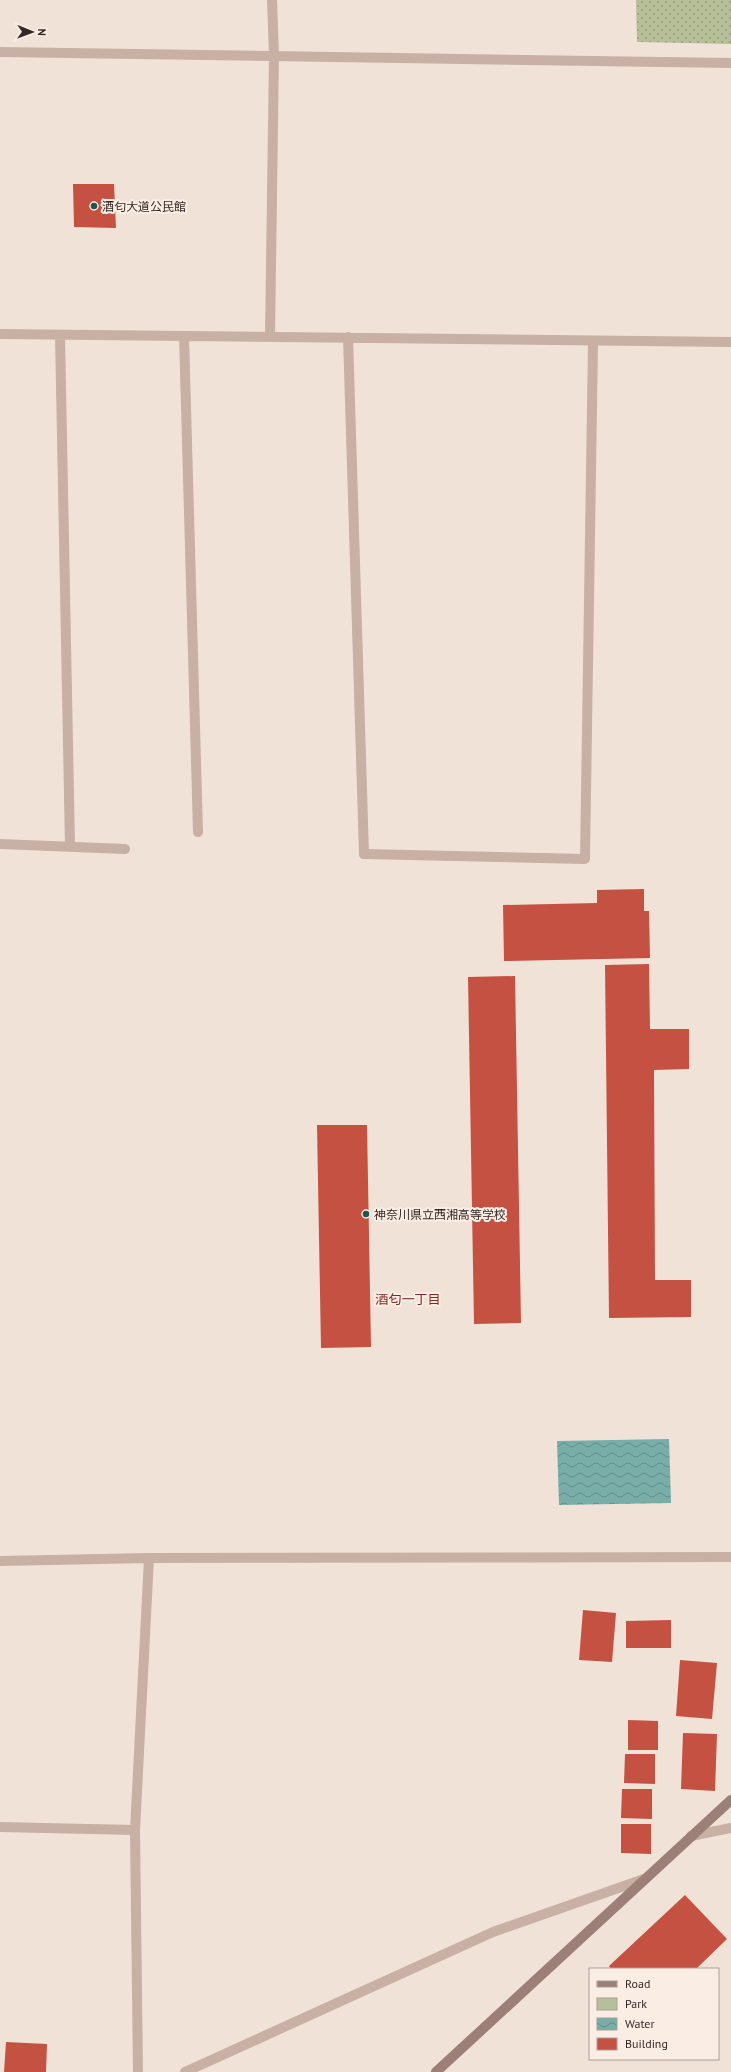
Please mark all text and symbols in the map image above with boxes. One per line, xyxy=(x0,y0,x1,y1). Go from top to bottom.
north arrow xyxy=(12,12,52,52)
text: N xyxy=(35,28,49,36)
place label: 酒匂大道公民館 xyxy=(102,199,186,214)
marker: 酒匂大道公民館 xyxy=(89,201,99,211)
place label: 神奈川県立西湘高等学校 xyxy=(374,1207,506,1222)
marker: 神奈川県立西湘高等学校 xyxy=(361,1209,371,1219)
district label: 酒匂一丁目 xyxy=(375,1291,441,1308)
legend xyxy=(589,1968,719,2060)
text: Road xyxy=(625,1976,650,1991)
text: Park xyxy=(625,1996,647,2011)
text: Water xyxy=(625,2016,655,2031)
text: Building xyxy=(625,2036,668,2051)

